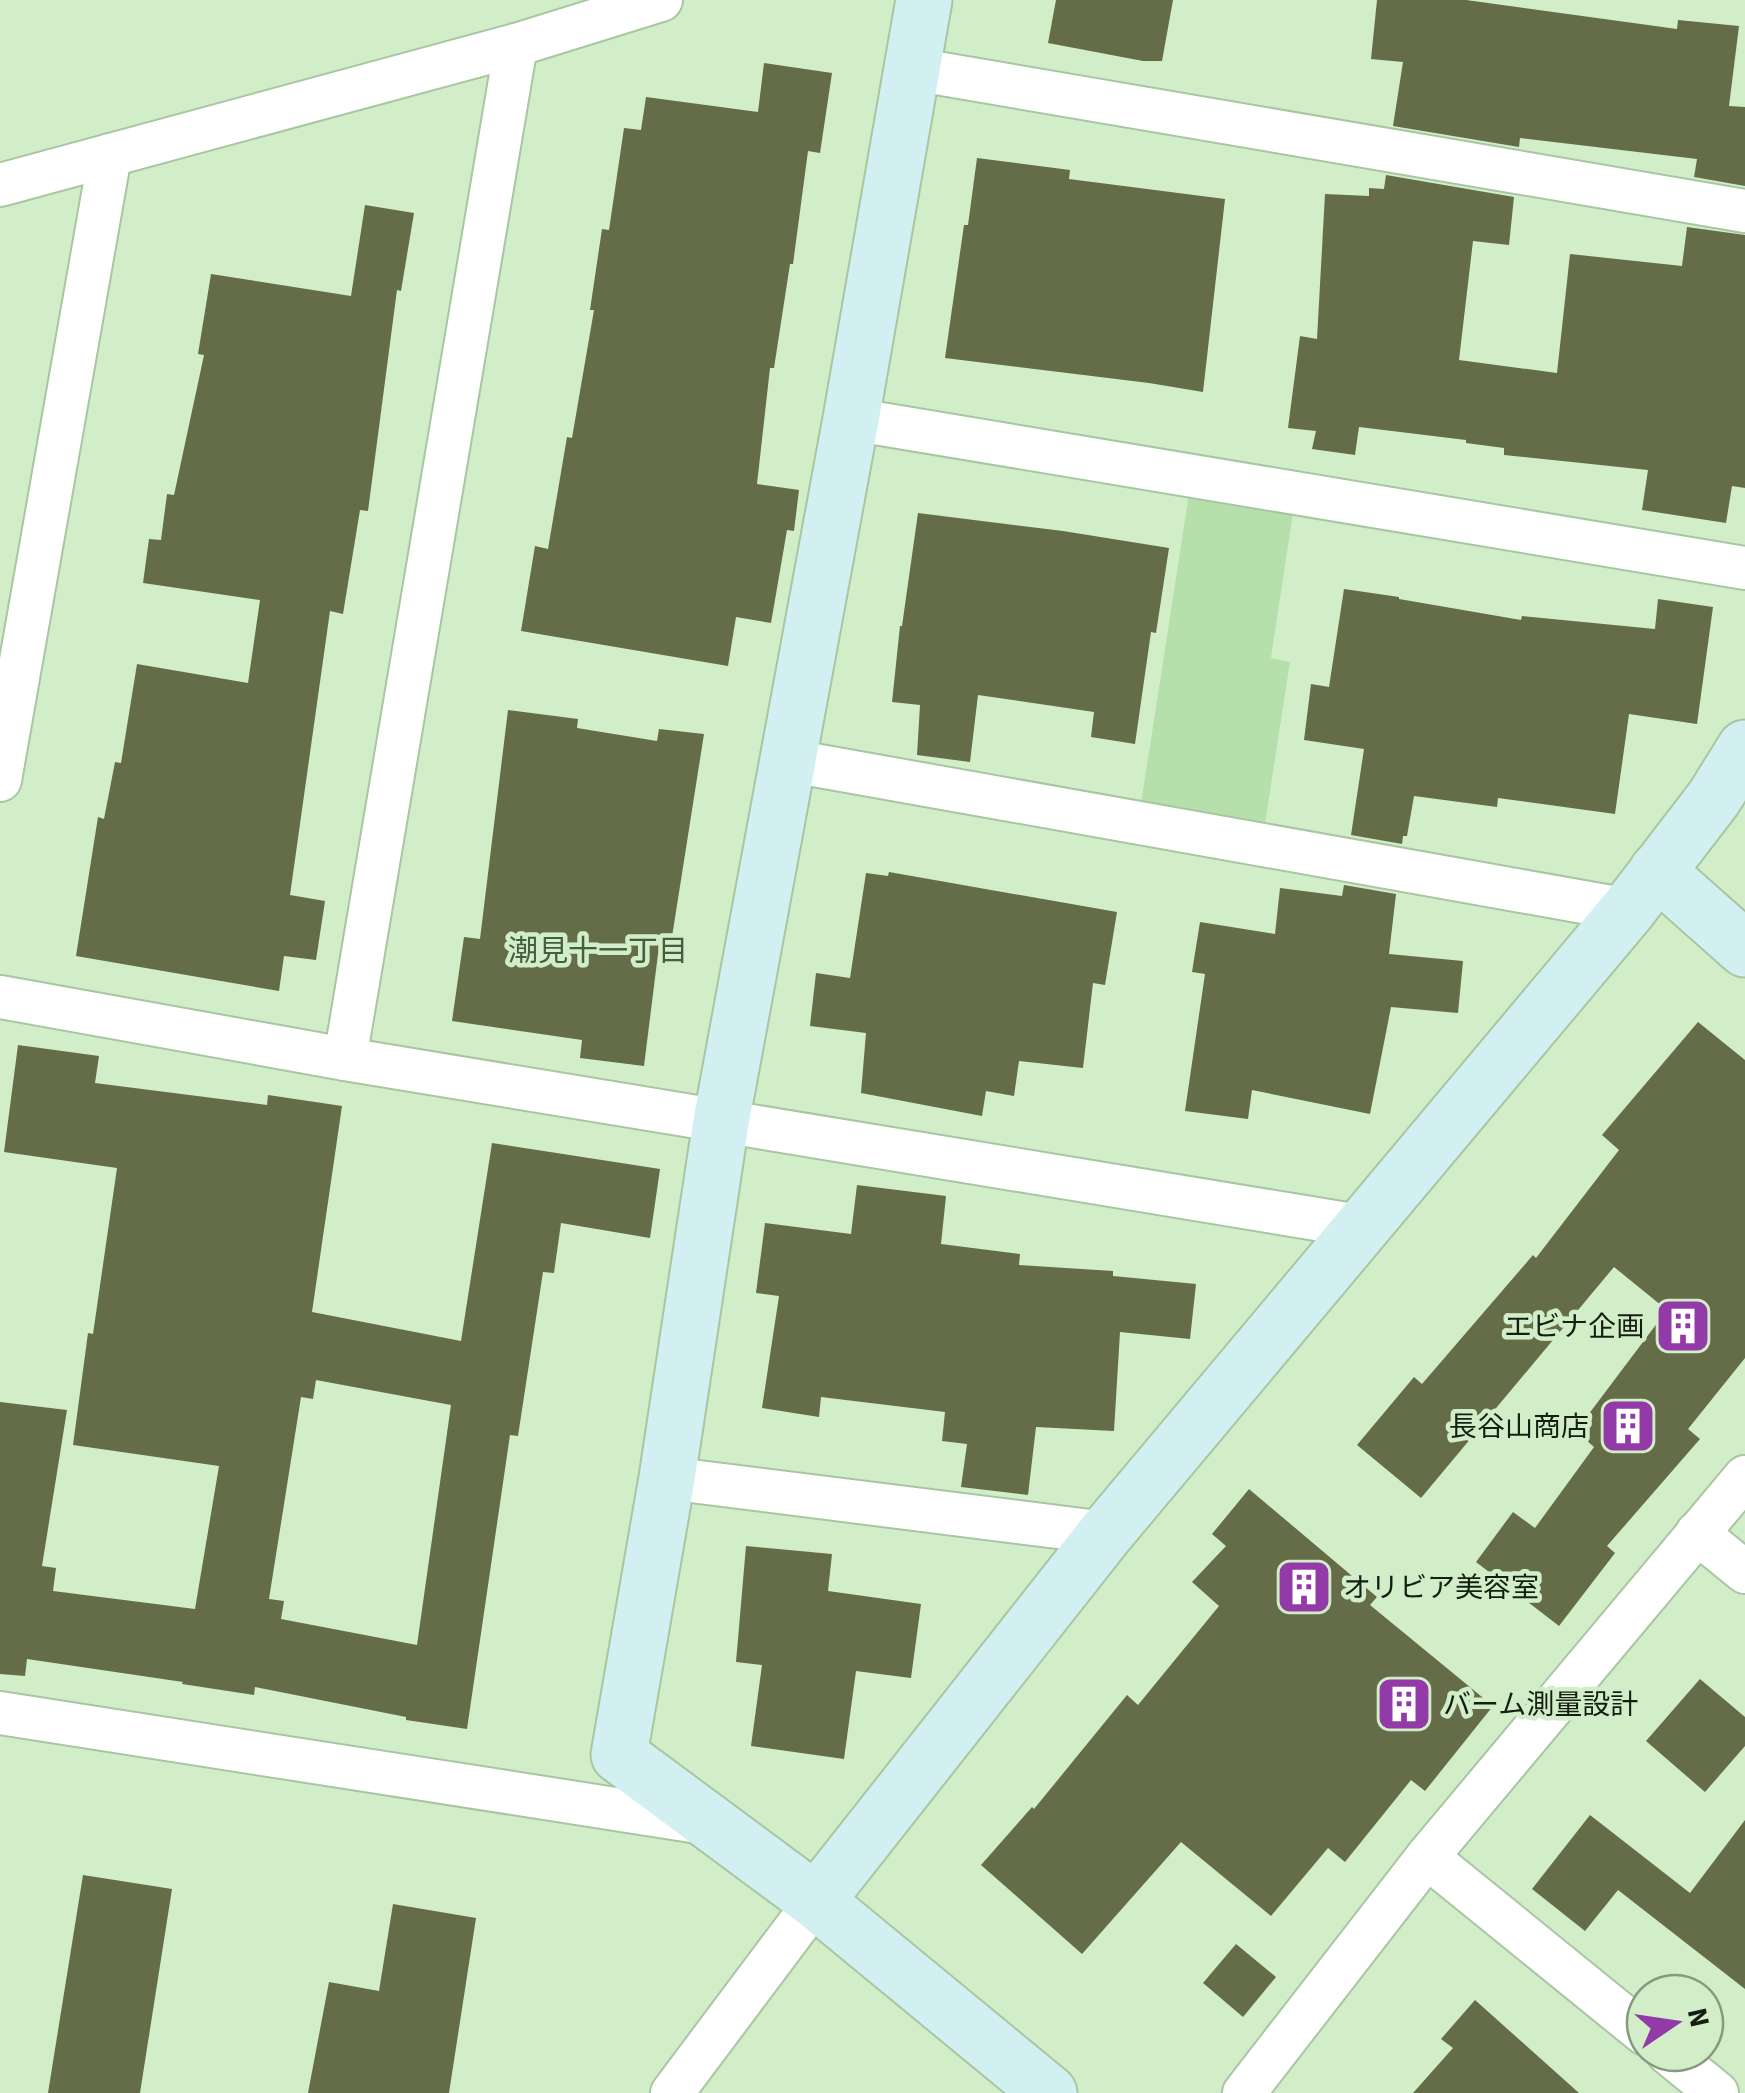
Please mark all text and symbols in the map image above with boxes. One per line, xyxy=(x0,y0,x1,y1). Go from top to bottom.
district label: 潮見十一丁目 xyxy=(508,930,688,973)
building icon: エビナ企画 xyxy=(1653,1296,1713,1356)
place label: エビナ企画 xyxy=(1504,1307,1644,1347)
building icon: 長谷山商店 xyxy=(1598,1396,1658,1456)
place label: 長谷山商店 xyxy=(1449,1407,1589,1447)
building icon: オリビア美容室 xyxy=(1274,1557,1334,1617)
place label: オリビア美容室 xyxy=(1343,1568,1539,1608)
building icon: バーム測量設計 xyxy=(1374,1674,1434,1734)
place label: バーム測量設計 xyxy=(1443,1685,1638,1725)
north arrow xyxy=(1625,1973,1725,2073)
text: N xyxy=(1677,2004,1720,2031)

